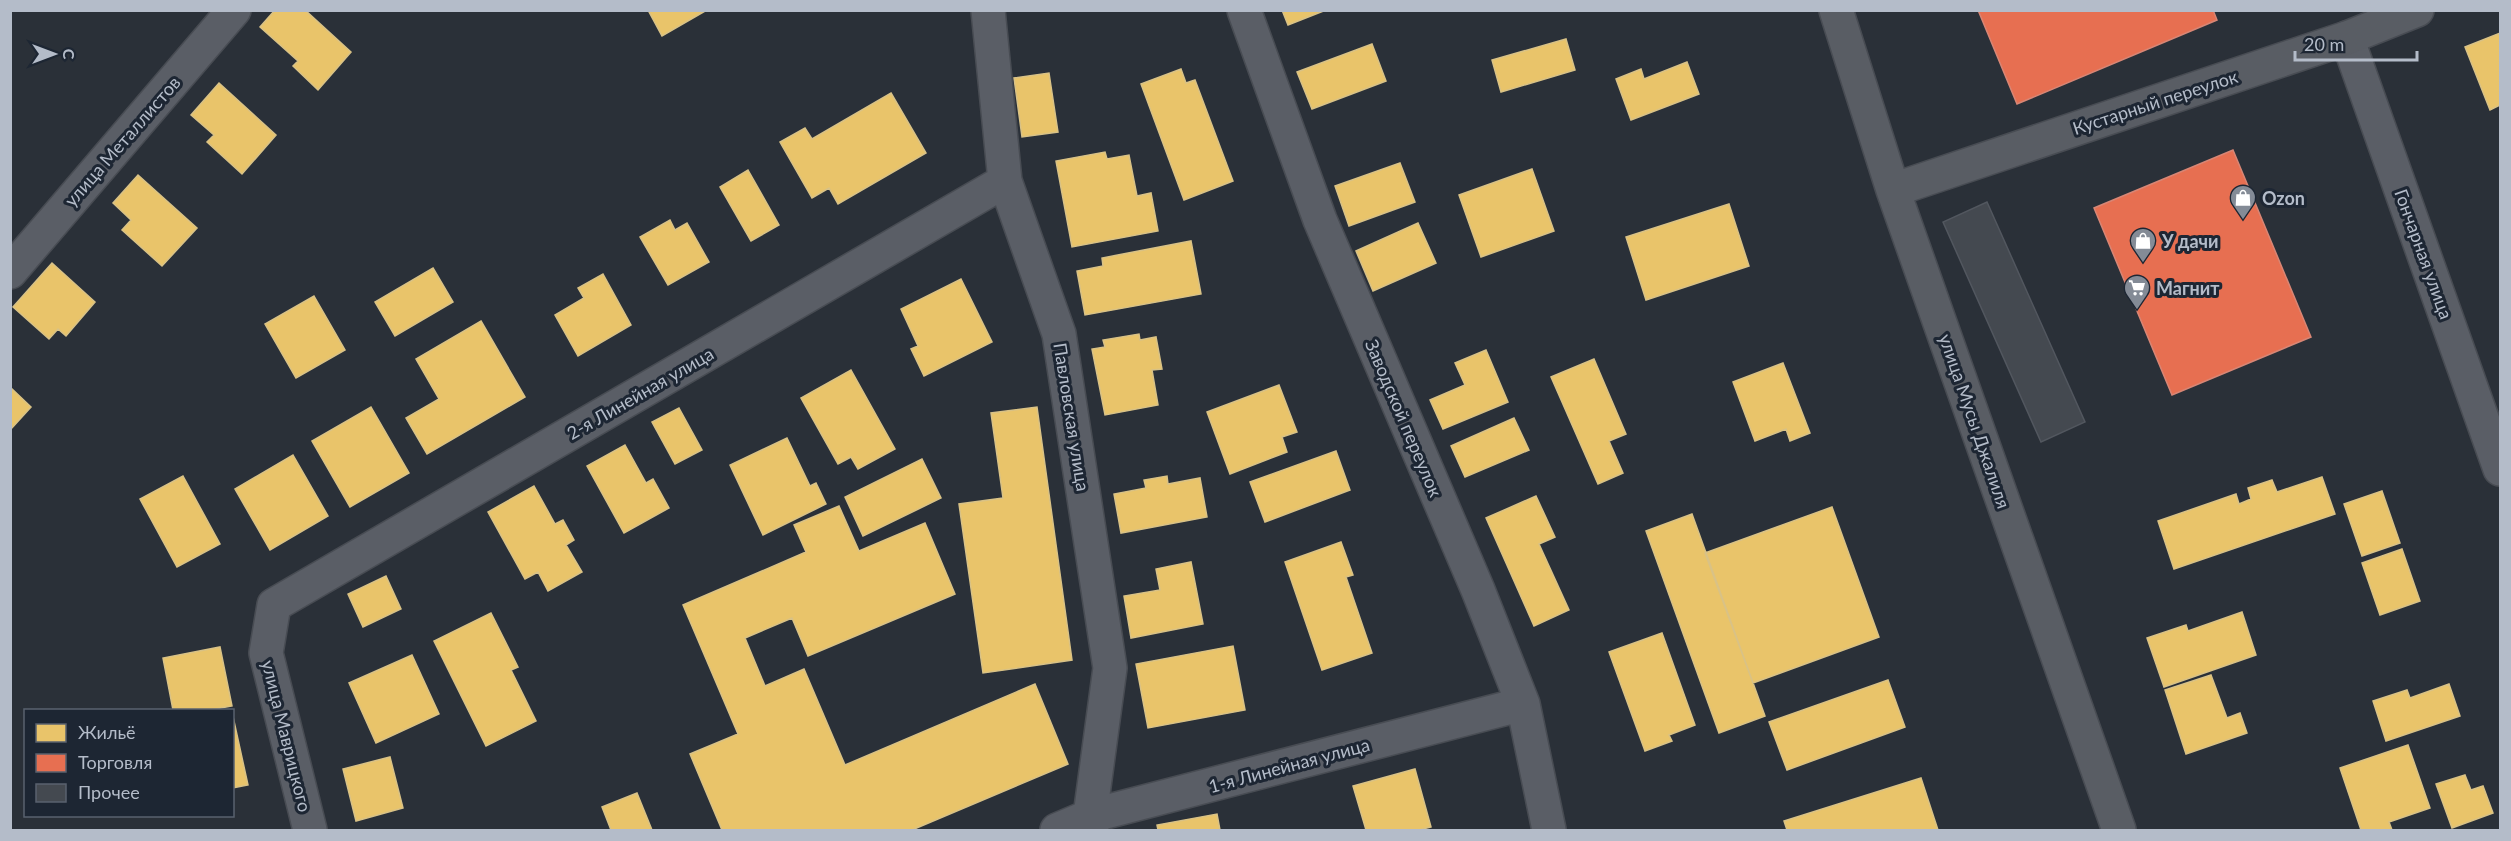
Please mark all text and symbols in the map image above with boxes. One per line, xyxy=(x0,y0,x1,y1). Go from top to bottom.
north arrow xyxy=(24,24,84,84)
scale bar xyxy=(2295,24,2416,62)
text: 20 m xyxy=(2304,33,2344,55)
text: С xyxy=(60,49,79,60)
street label: Кустарный переулок xyxy=(2070,65,2241,139)
street label: улица Металлистов xyxy=(59,71,185,211)
shop icon: Ozon xyxy=(2228,183,2258,221)
street label: Гончарная улица xyxy=(2390,186,2458,322)
place label: Ozon xyxy=(2262,187,2305,209)
shop icon: У дачи xyxy=(2128,226,2158,264)
place label: У дачи xyxy=(2161,230,2219,252)
supermarket icon: Магнит xyxy=(2122,273,2152,311)
place label: Магнит xyxy=(2156,277,2220,299)
street label: улица Мусы Джалиля xyxy=(1935,331,2015,511)
street label: Заводской переулок xyxy=(1361,336,1447,501)
street label: Павловская улица xyxy=(1049,341,1095,493)
street label: 2-я Линейная улица xyxy=(563,342,717,444)
street label: улица Маврицкого xyxy=(257,658,317,814)
legend xyxy=(24,709,234,817)
text: Жильё xyxy=(78,721,136,743)
street label: 1-я Линейная улица xyxy=(1206,733,1372,797)
text: Торговля xyxy=(78,751,152,773)
text: Прочее xyxy=(78,781,140,803)

